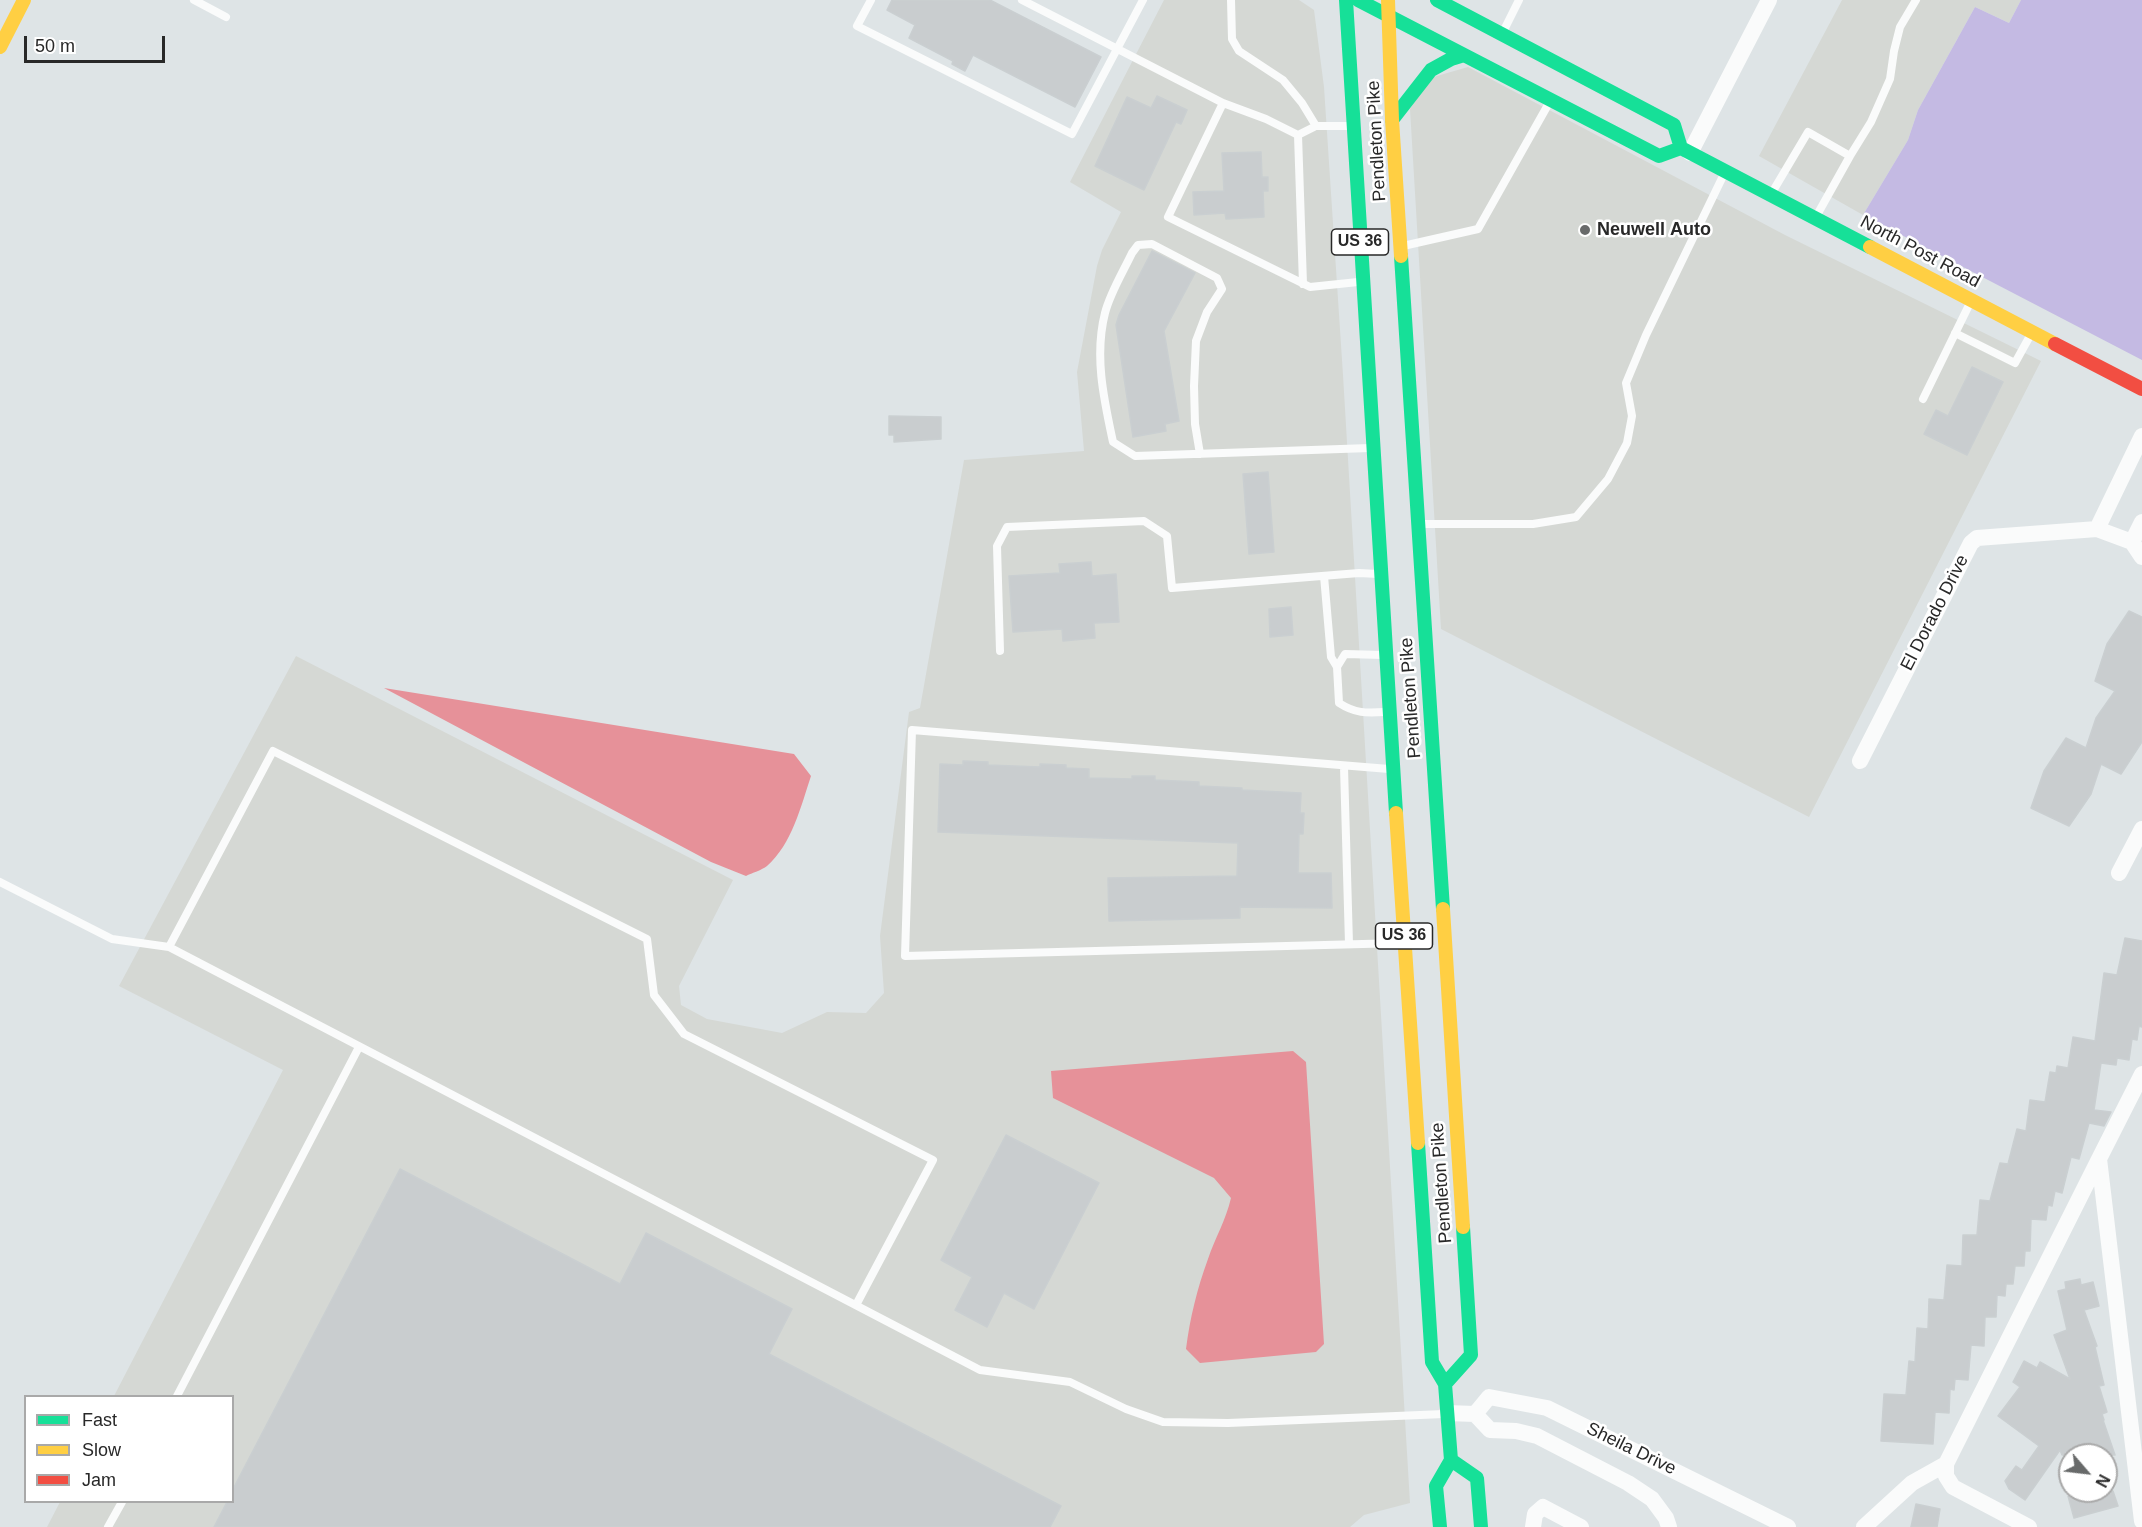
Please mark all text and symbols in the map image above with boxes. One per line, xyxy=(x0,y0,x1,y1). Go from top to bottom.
scale bar xyxy=(27,24,168,62)
text: 50 m xyxy=(35,36,75,56)
street label: Pendleton Pike xyxy=(1363,80,1391,202)
street label: North Post Road xyxy=(1856,211,1984,293)
place label: Neuwell Auto xyxy=(1597,219,1711,241)
marker: Neuwell Auto xyxy=(1578,223,1592,237)
road number: US 36 xyxy=(1332,229,1388,255)
street label: El Dorado Drive xyxy=(1897,551,1973,675)
street label: Pendleton Pike xyxy=(1396,637,1426,759)
road number: US 36 xyxy=(1376,923,1432,949)
street label: Pendleton Pike xyxy=(1427,1122,1457,1244)
legend xyxy=(24,1395,234,1503)
text: Fast xyxy=(82,1410,117,1430)
street label: Sheila Drive xyxy=(1583,1418,1679,1480)
text: Slow xyxy=(82,1440,121,1460)
north arrow xyxy=(2058,1443,2118,1503)
text: Jam xyxy=(82,1470,116,1490)
text: N xyxy=(2092,1472,2113,1490)

